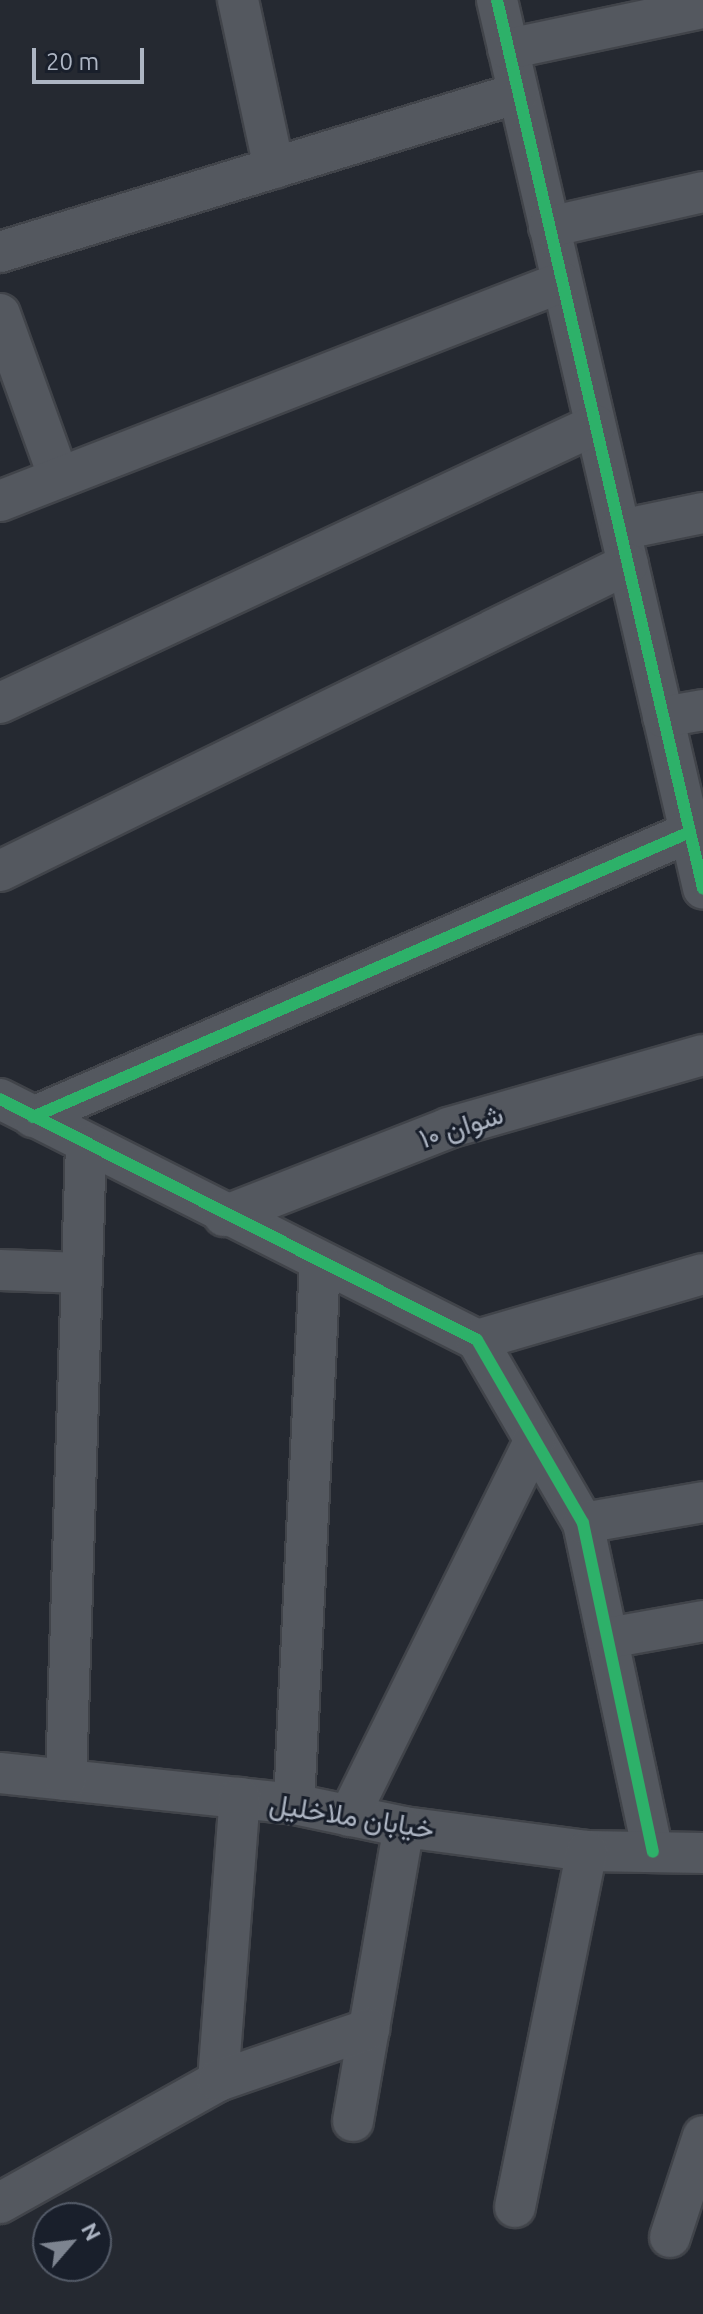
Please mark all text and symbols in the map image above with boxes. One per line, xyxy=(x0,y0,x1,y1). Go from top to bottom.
scale bar xyxy=(36,32,148,82)
text: 20 m xyxy=(46,48,99,75)
street label: شوان ۱۰ xyxy=(415,1097,507,1155)
street label: خیابان ملاخلیل xyxy=(267,1786,437,1846)
north arrow xyxy=(32,2202,112,2282)
text: N xyxy=(77,2218,107,2245)

